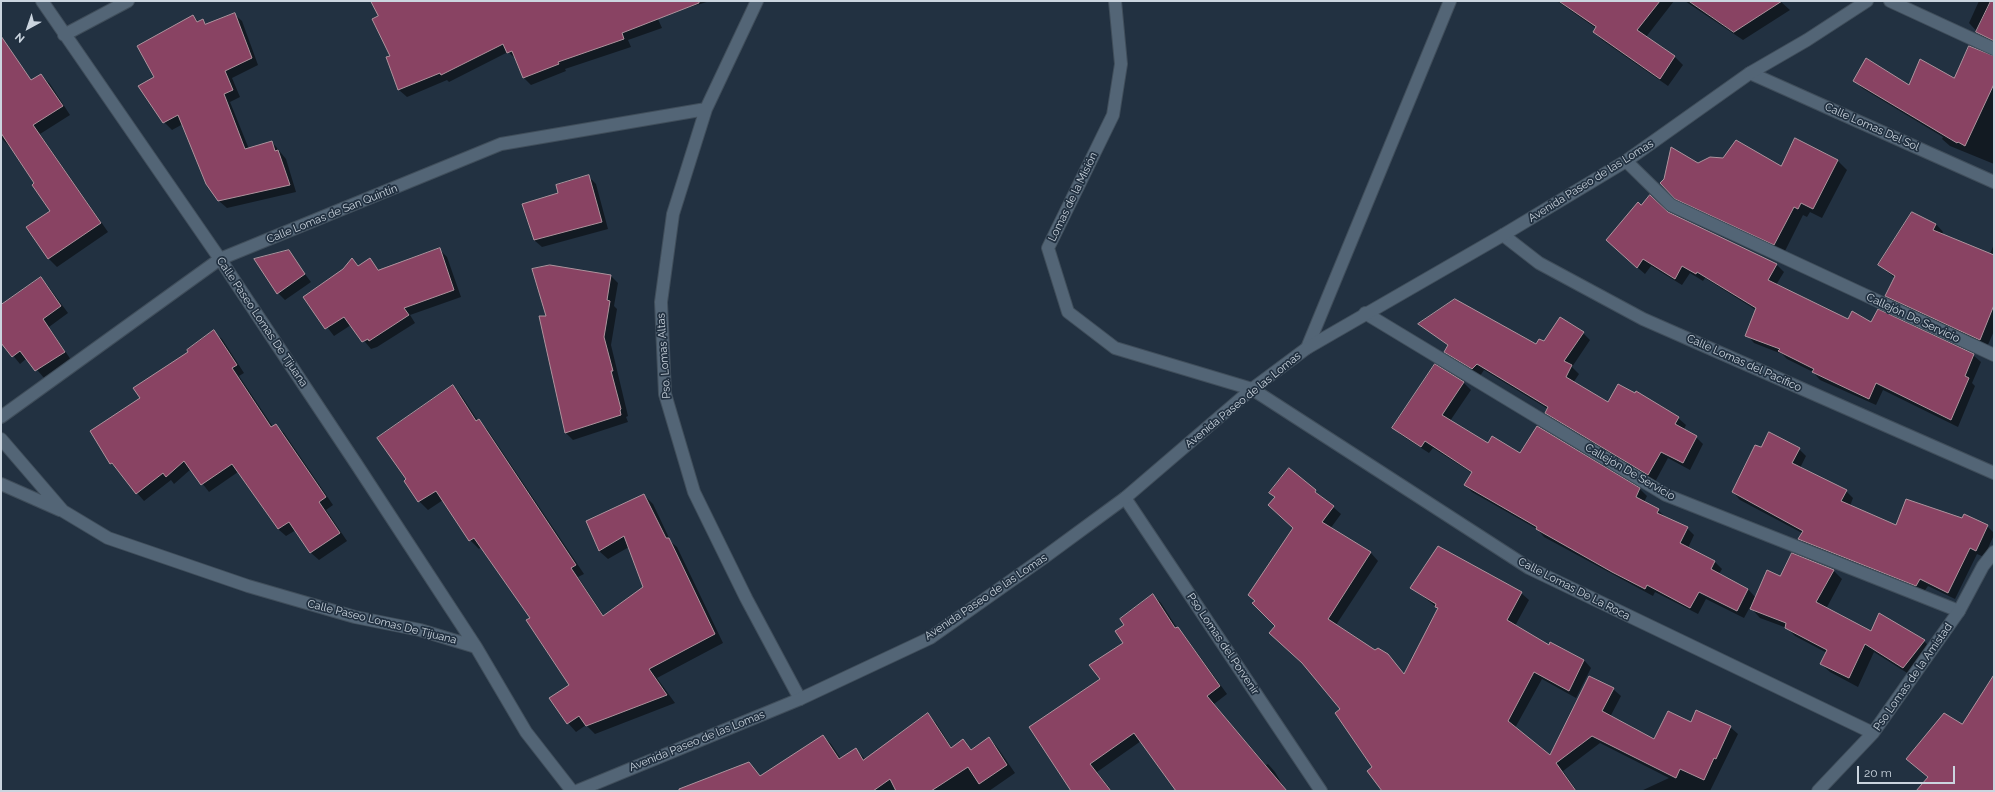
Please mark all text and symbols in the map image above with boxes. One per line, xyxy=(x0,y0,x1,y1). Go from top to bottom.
north arrow xyxy=(8,8,48,48)
text: N xyxy=(13,30,27,45)
street label: Calle Lomas Del Sol xyxy=(1823,100,1921,154)
street label: Avenida Paseo de las Lomas xyxy=(1526,137,1656,225)
street label: Lomas de la Misión xyxy=(1046,150,1100,244)
street label: Calle Lomas de San Quintín xyxy=(265,182,399,246)
street label: Calle Paseo Lomas De Tijuana xyxy=(214,255,310,389)
street label: Callejón De Servicio xyxy=(1864,291,1962,345)
street label: Pso. Lomas Altas xyxy=(654,313,674,399)
street label: Calle Lomas del Pacífico xyxy=(1685,332,1803,394)
street label: Avenida Paseo de las Lomas xyxy=(1183,349,1303,451)
street label: Callejón De Servicio xyxy=(1583,441,1677,503)
street label: Avenida Paseo de las Lomas xyxy=(922,551,1050,643)
street label: Calle Lomas De La Roca xyxy=(1516,555,1632,623)
street label: Pso Lomas del Porvenir xyxy=(1184,591,1262,697)
street label: Calle Paseo Lomas De Tijuana xyxy=(306,597,458,647)
street label: Pso Lomas de la Amistad xyxy=(1871,621,1955,733)
street label: Avenida Paseo de las Lomas xyxy=(627,708,767,774)
scale bar xyxy=(1859,758,1957,784)
text: 20 m xyxy=(1864,766,1892,780)

